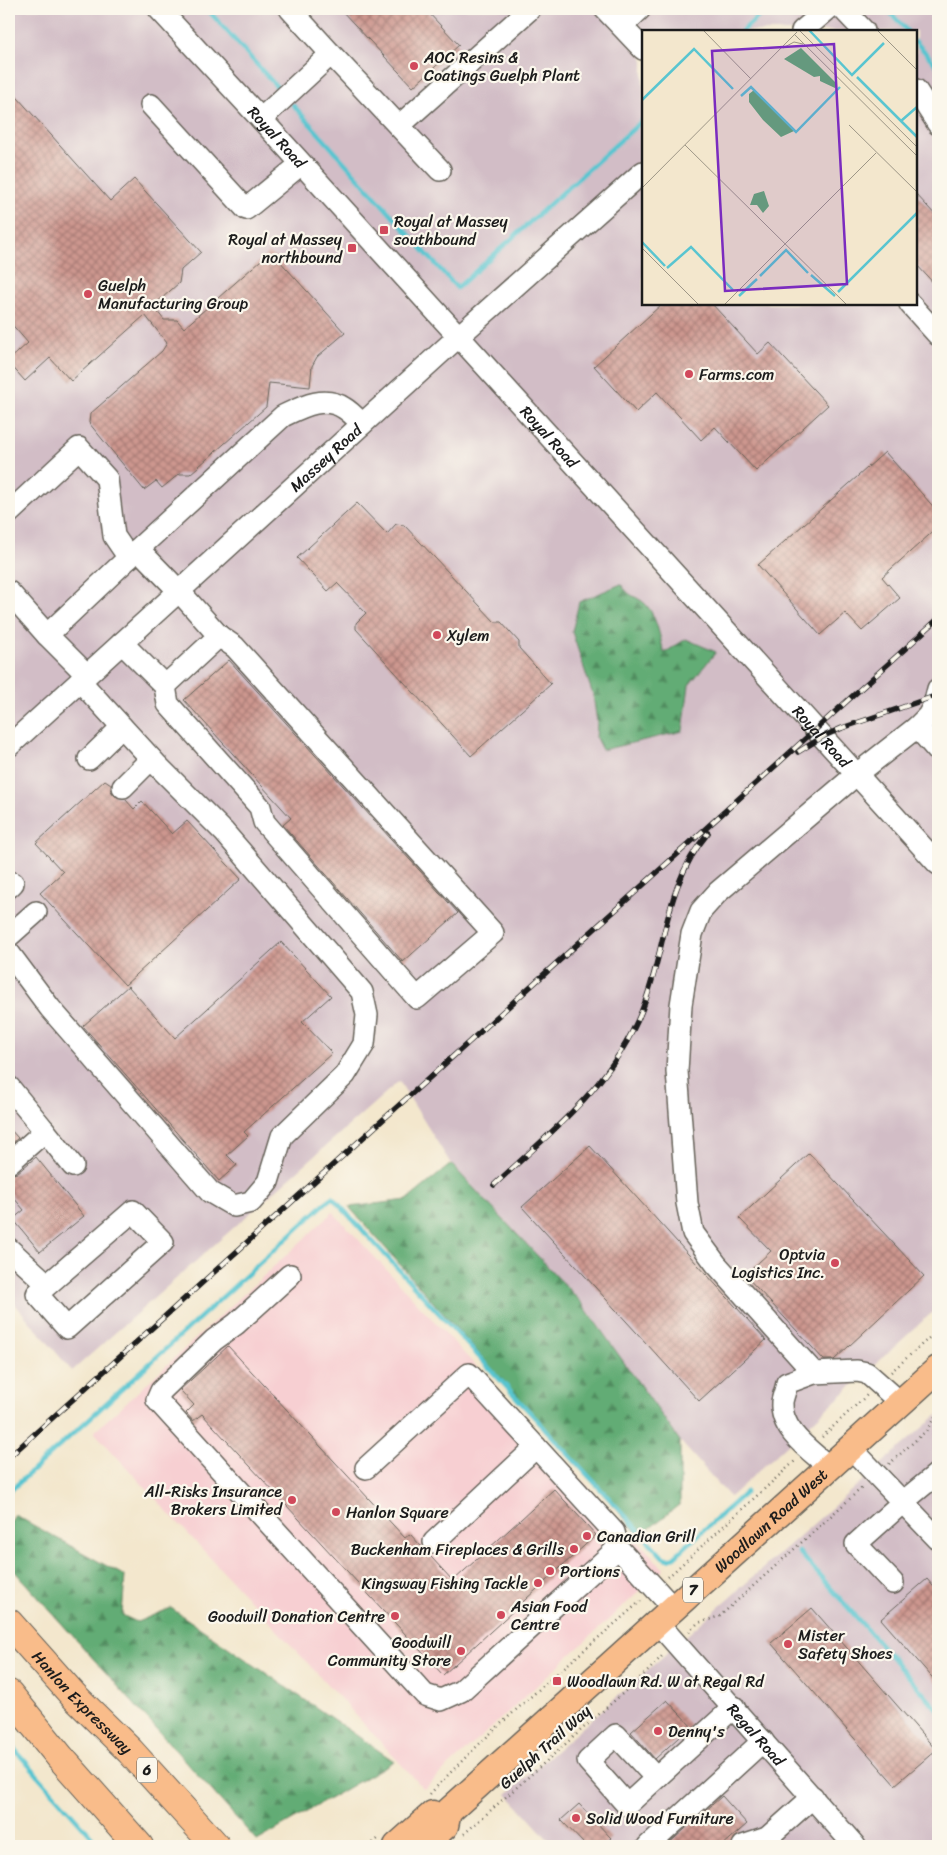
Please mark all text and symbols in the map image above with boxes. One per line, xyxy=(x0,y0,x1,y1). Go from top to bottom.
inset map xyxy=(642,30,917,305)
place label: AOC Resins & Coatings Guelph Plant xyxy=(423,43,580,90)
marker: AOC Resins & Coatings Guelph Plant xyxy=(408,60,420,72)
street label: Royal Road xyxy=(240,98,315,176)
place label: Royal at Massey southbound xyxy=(393,207,509,254)
marker: Royal at Massey southbound xyxy=(378,224,390,236)
place label: Royal at Massey northbound xyxy=(228,225,344,272)
marker: Royal at Massey northbound xyxy=(346,242,358,254)
place label: Guelph Manufacturing Group xyxy=(98,271,249,318)
marker: Guelph Manufacturing Group xyxy=(82,288,94,300)
place label: Farms.com xyxy=(699,360,774,389)
marker: Farms.com xyxy=(683,368,695,380)
street label: Royal Road xyxy=(513,398,587,476)
street label: Massey Road xyxy=(282,415,370,499)
place label: Xylem xyxy=(446,621,490,650)
marker: Xylem xyxy=(431,629,443,641)
street label: Royal Road xyxy=(785,698,860,776)
place label: Optvia Logistics Inc. xyxy=(731,1240,826,1287)
marker: Optvia Logistics Inc. xyxy=(829,1257,841,1269)
street label: Woodlawn Road West xyxy=(707,1461,834,1580)
place label: All-Risks Insurance Brokers Limited xyxy=(143,1477,284,1524)
marker: All-Risks Insurance Brokers Limited xyxy=(286,1494,298,1506)
place label: Hanlon Square xyxy=(346,1498,449,1527)
marker: Hanlon Square xyxy=(330,1506,342,1518)
place label: Canadian Grill xyxy=(597,1522,696,1551)
marker: Canadian Grill xyxy=(581,1530,593,1542)
place label: Buckenham Fireplaces & Grills xyxy=(351,1535,565,1564)
marker: Buckenham Fireplaces & Grills xyxy=(568,1543,580,1555)
place label: Portions xyxy=(560,1557,620,1586)
marker: Portions xyxy=(544,1565,556,1577)
place label: Kingsway Fishing Tackle xyxy=(361,1569,528,1598)
marker: Kingsway Fishing Tackle xyxy=(532,1577,544,1589)
road number: 7 xyxy=(683,1578,703,1602)
place label: Asian Food Centre xyxy=(510,1592,589,1639)
place label: Goodwill Donation Centre xyxy=(208,1602,385,1631)
marker: Asian Food Centre xyxy=(495,1609,507,1621)
marker: Goodwill Donation Centre xyxy=(389,1610,401,1622)
place label: Mister Safety Shoes xyxy=(798,1621,893,1668)
place label: Goodwill Community Store xyxy=(328,1628,451,1675)
marker: Mister Safety Shoes xyxy=(782,1638,794,1650)
street label: Hanlon Expressway xyxy=(25,1643,141,1762)
marker: Goodwill Community Store xyxy=(455,1645,467,1657)
place label: Woodlawn Rd. W at Regal Rd xyxy=(567,1667,765,1696)
marker: Woodlawn Rd. W at Regal Rd xyxy=(551,1675,563,1687)
street label: Regal Road xyxy=(720,1696,794,1774)
street label: Guelph Trail Way xyxy=(492,1697,599,1797)
place label: Denny's xyxy=(668,1717,725,1746)
marker: Denny's xyxy=(652,1725,664,1737)
road number: 6 xyxy=(137,1758,157,1782)
place label: Solid Wood Furniture xyxy=(586,1804,734,1833)
marker: Solid Wood Furniture xyxy=(570,1812,582,1824)

